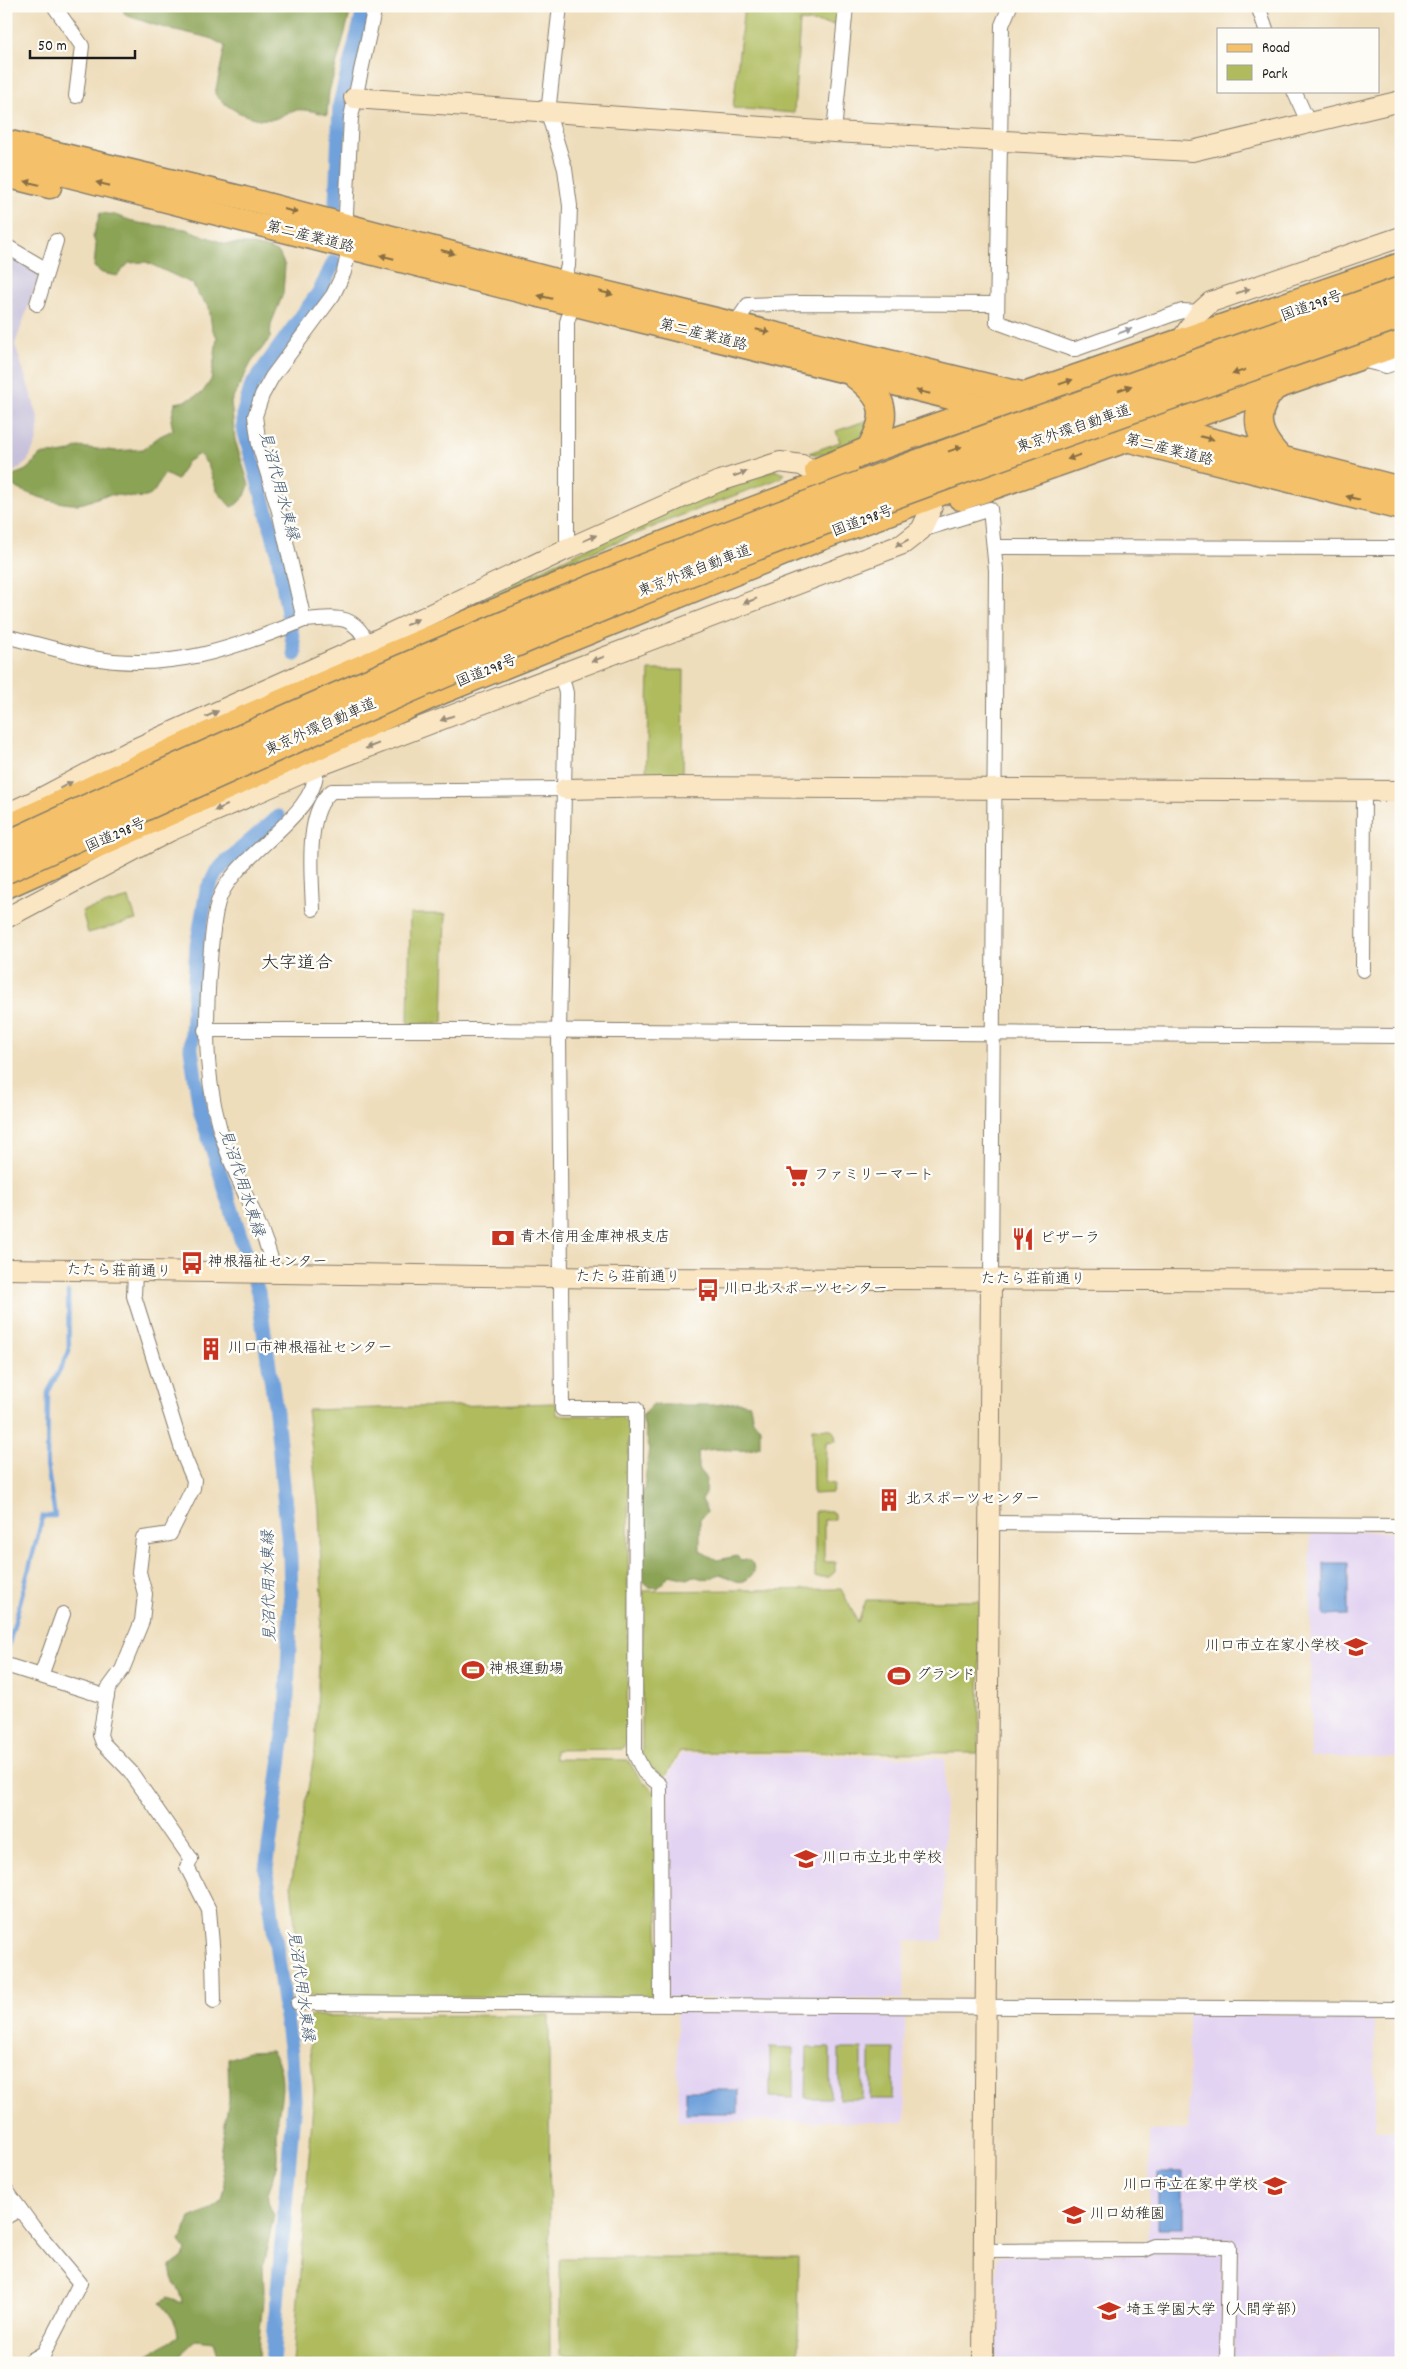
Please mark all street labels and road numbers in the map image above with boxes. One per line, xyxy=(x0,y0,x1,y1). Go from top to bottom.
street label: 第二産業道路 xyxy=(264,216,356,260)
street label: 国道298号 xyxy=(1278,286,1346,328)
street label: 第二産業道路 xyxy=(657,314,749,358)
street label: 東京外環自動車道 xyxy=(1014,400,1134,460)
street label: 第二産業道路 xyxy=(1123,429,1215,473)
street label: 国道298号 xyxy=(829,500,897,544)
street label: 東京外環自動車道 xyxy=(635,540,755,604)
street label: 国道298号 xyxy=(453,650,521,694)
street label: 東京外環自動車道 xyxy=(262,694,380,762)
street label: 国道298号 xyxy=(82,813,150,859)
street label: たたら荘前通り xyxy=(66,1260,172,1284)
street label: たたら荘前通り xyxy=(575,1267,681,1289)
street label: たたら荘前通り xyxy=(980,1269,1086,1291)

